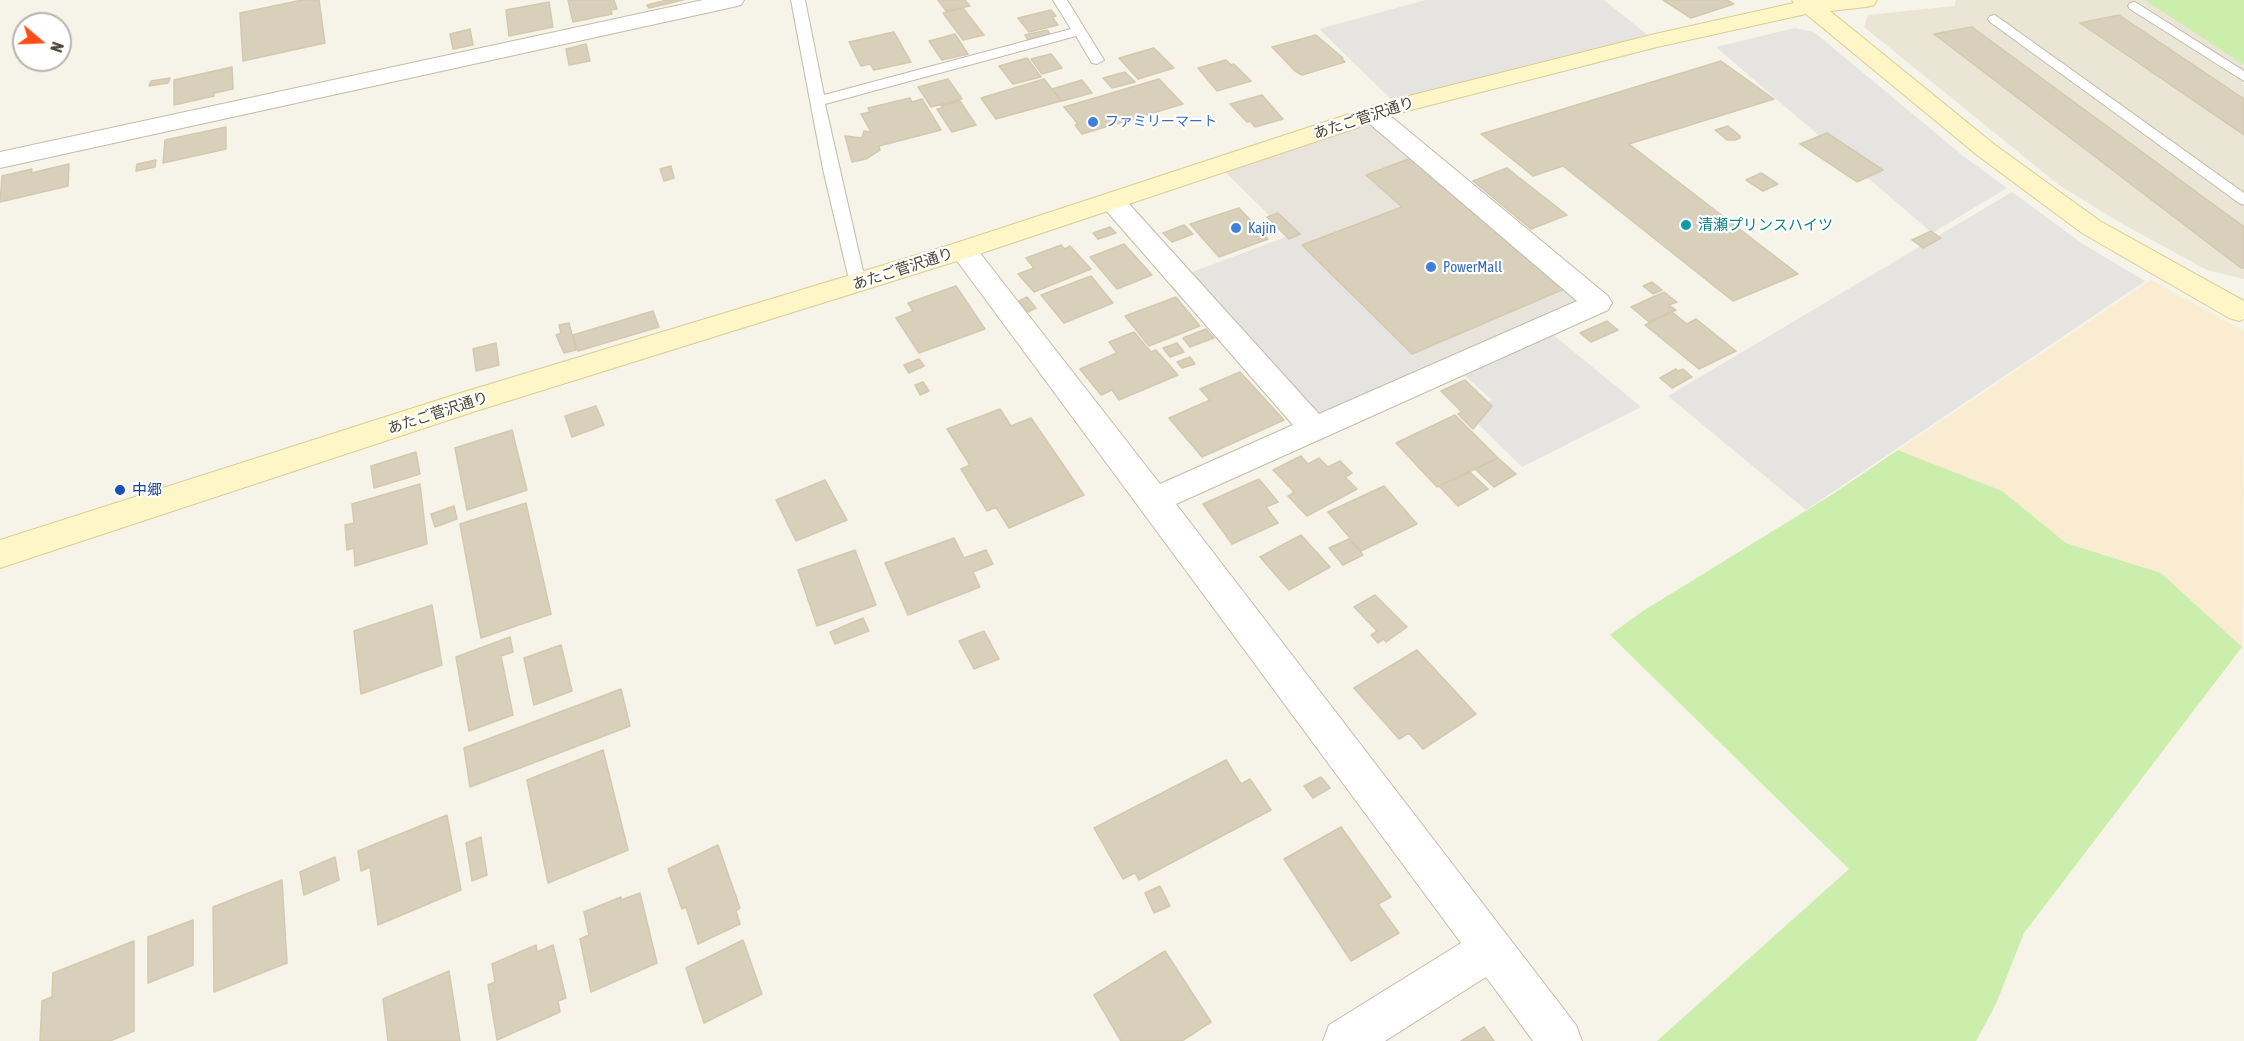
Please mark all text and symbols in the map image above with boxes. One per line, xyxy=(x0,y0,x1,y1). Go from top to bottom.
north arrow xyxy=(12,12,72,72)
text: N xyxy=(47,40,67,55)
street label: あたご菅沢通り xyxy=(1311,93,1417,143)
place label: ファミリーマート xyxy=(1105,114,1217,130)
marker: ファミリーマート xyxy=(1086,115,1100,129)
place label: 清瀬プリンスハイツ xyxy=(1698,216,1833,234)
marker: 清瀬プリンスハイツ xyxy=(1679,218,1693,232)
place label: Kajin xyxy=(1248,219,1276,237)
marker: Kajin xyxy=(1229,221,1243,235)
street label: あたご菅沢通り xyxy=(850,244,956,294)
place label: PowerMall xyxy=(1443,258,1502,276)
marker: PowerMall xyxy=(1424,260,1438,274)
street label: あたご菅沢通り xyxy=(385,388,491,438)
place label: 中郷 xyxy=(132,481,162,499)
marker: 中郷 xyxy=(113,483,127,497)

